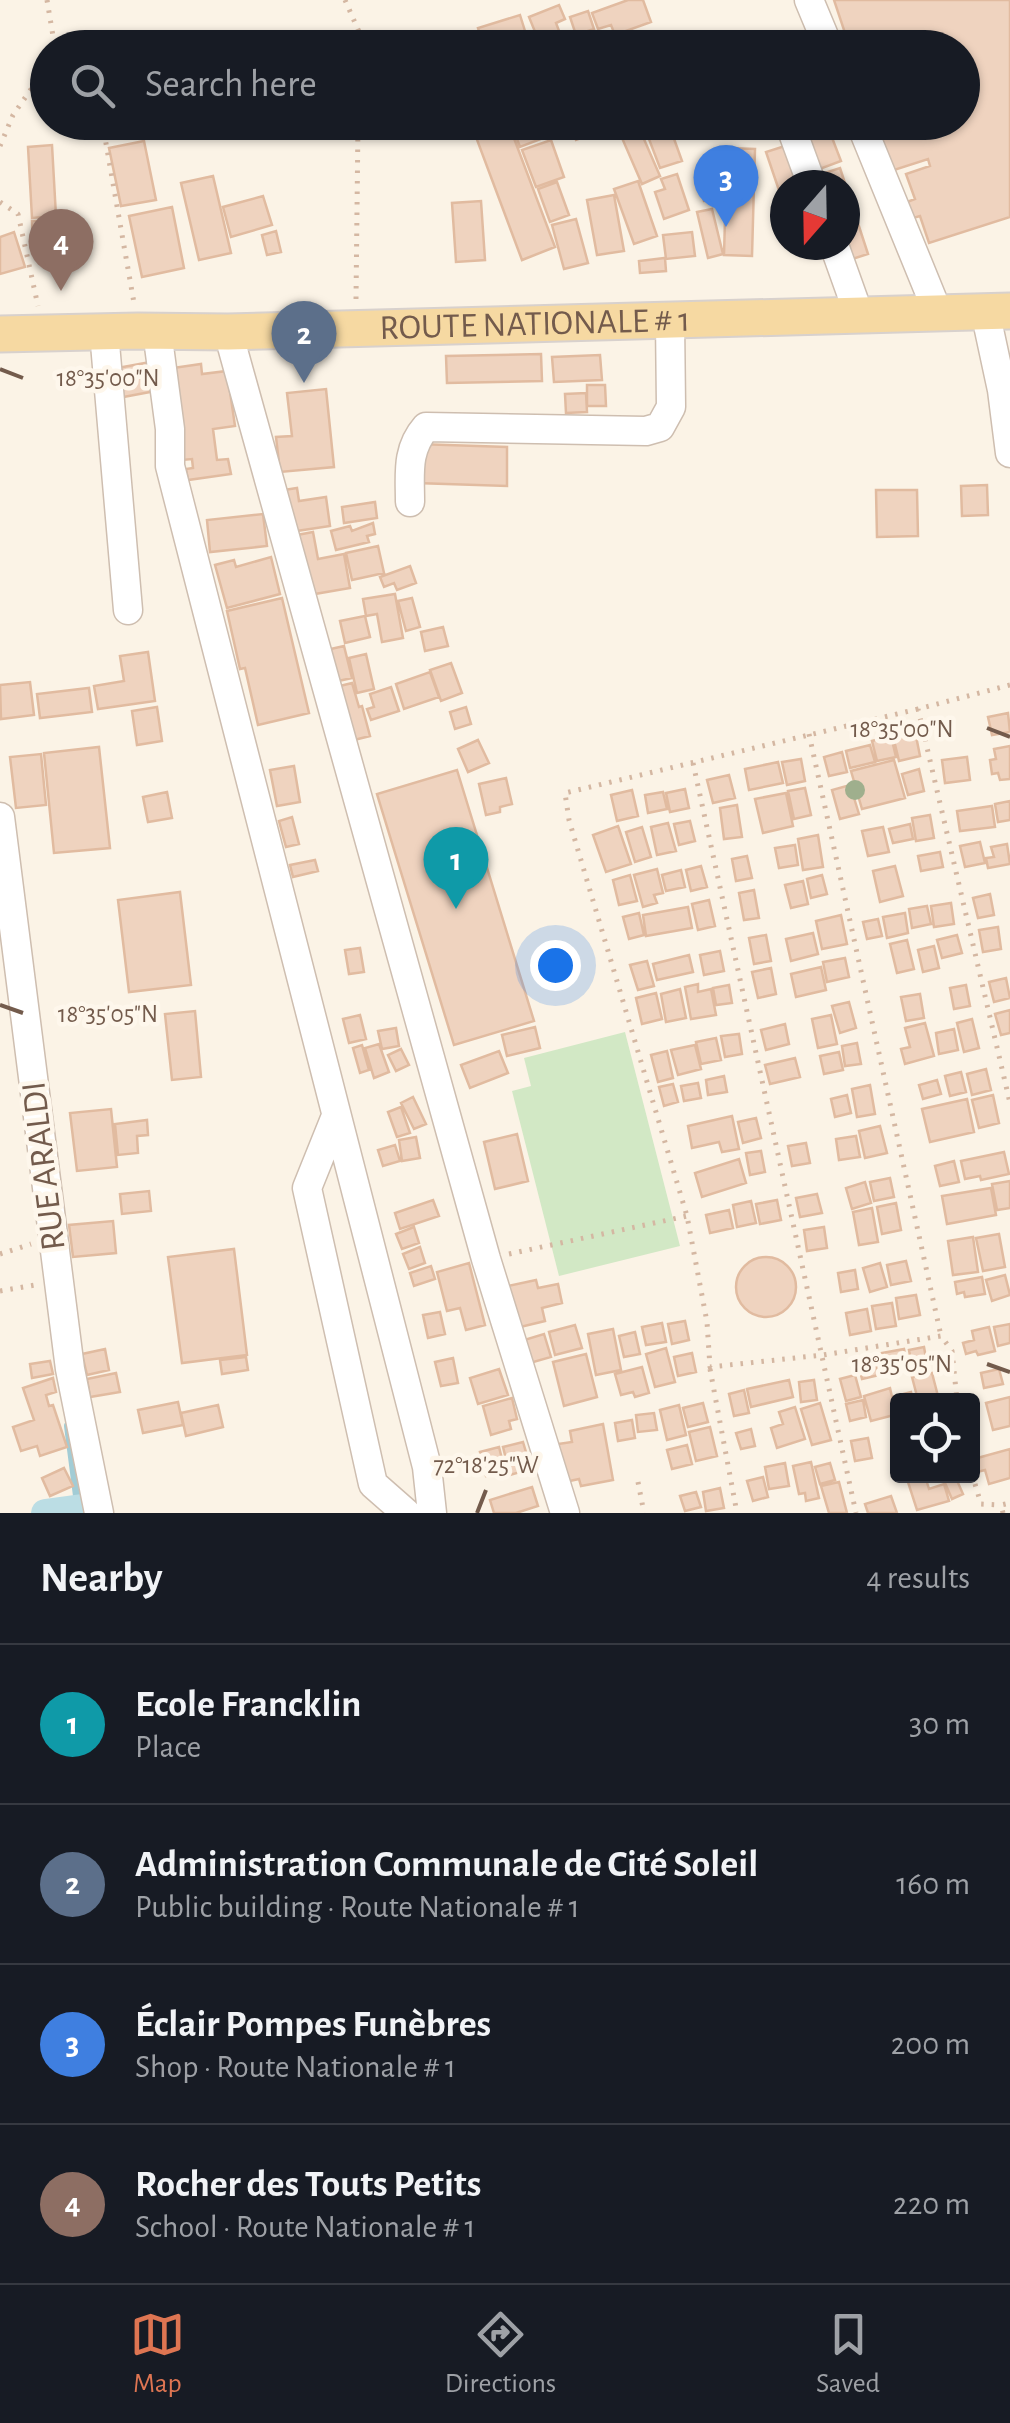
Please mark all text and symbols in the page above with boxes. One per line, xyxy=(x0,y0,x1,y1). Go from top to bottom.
search box xyxy=(30,30,980,140)
icon: search xyxy=(65,58,120,113)
text: Search here xyxy=(145,66,317,104)
pin: 3 xyxy=(694,144,758,227)
north arrow xyxy=(770,170,860,260)
pin: 4 xyxy=(28,208,94,291)
pin: 2 xyxy=(272,300,336,383)
street label: ROUTE NATIONALE # 1 xyxy=(379,302,691,345)
text: 18°35'00"N xyxy=(56,366,160,391)
text: 18°35'00"N xyxy=(850,717,954,742)
pin: 1 xyxy=(424,826,488,909)
your location xyxy=(530,940,581,991)
text: 18°35'05"N xyxy=(58,1002,158,1027)
street label: RUE ARALDI xyxy=(16,1080,72,1252)
text: 18°35'05"N xyxy=(852,1352,952,1377)
map controls xyxy=(890,1393,980,1483)
button: locate xyxy=(890,1393,980,1483)
text: 72°18'25"W xyxy=(433,1453,539,1478)
text: Nearby xyxy=(40,1557,163,1599)
text: 4 results xyxy=(866,1562,970,1594)
text: Ecole Francklin xyxy=(135,1686,361,1724)
text: 1 xyxy=(67,1708,78,1740)
text: 30 m xyxy=(909,1708,970,1740)
text: Place xyxy=(135,1731,201,1763)
text: Administration Communale de Cité Soleil xyxy=(135,1846,758,1884)
text: 2 xyxy=(65,1868,80,1900)
text: 160 m xyxy=(896,1868,970,1900)
text: Public building · Route Nationale # 1 xyxy=(135,1891,580,1923)
text: Éclair Pompes Funèbres xyxy=(135,2006,491,2044)
text: 3 xyxy=(66,2028,79,2060)
text: 200 m xyxy=(891,2028,970,2060)
text: Shop · Route Nationale # 1 xyxy=(135,2051,456,2083)
text: Rocher des Touts Petits xyxy=(135,2166,481,2204)
text: 4 xyxy=(64,2188,81,2220)
text: 220 m xyxy=(893,2188,970,2220)
text: School · Route Nationale # 1 xyxy=(135,2211,475,2243)
tab: Map xyxy=(130,2307,185,2401)
tab: Directions xyxy=(445,2307,556,2401)
tab: Saved xyxy=(816,2307,880,2401)

